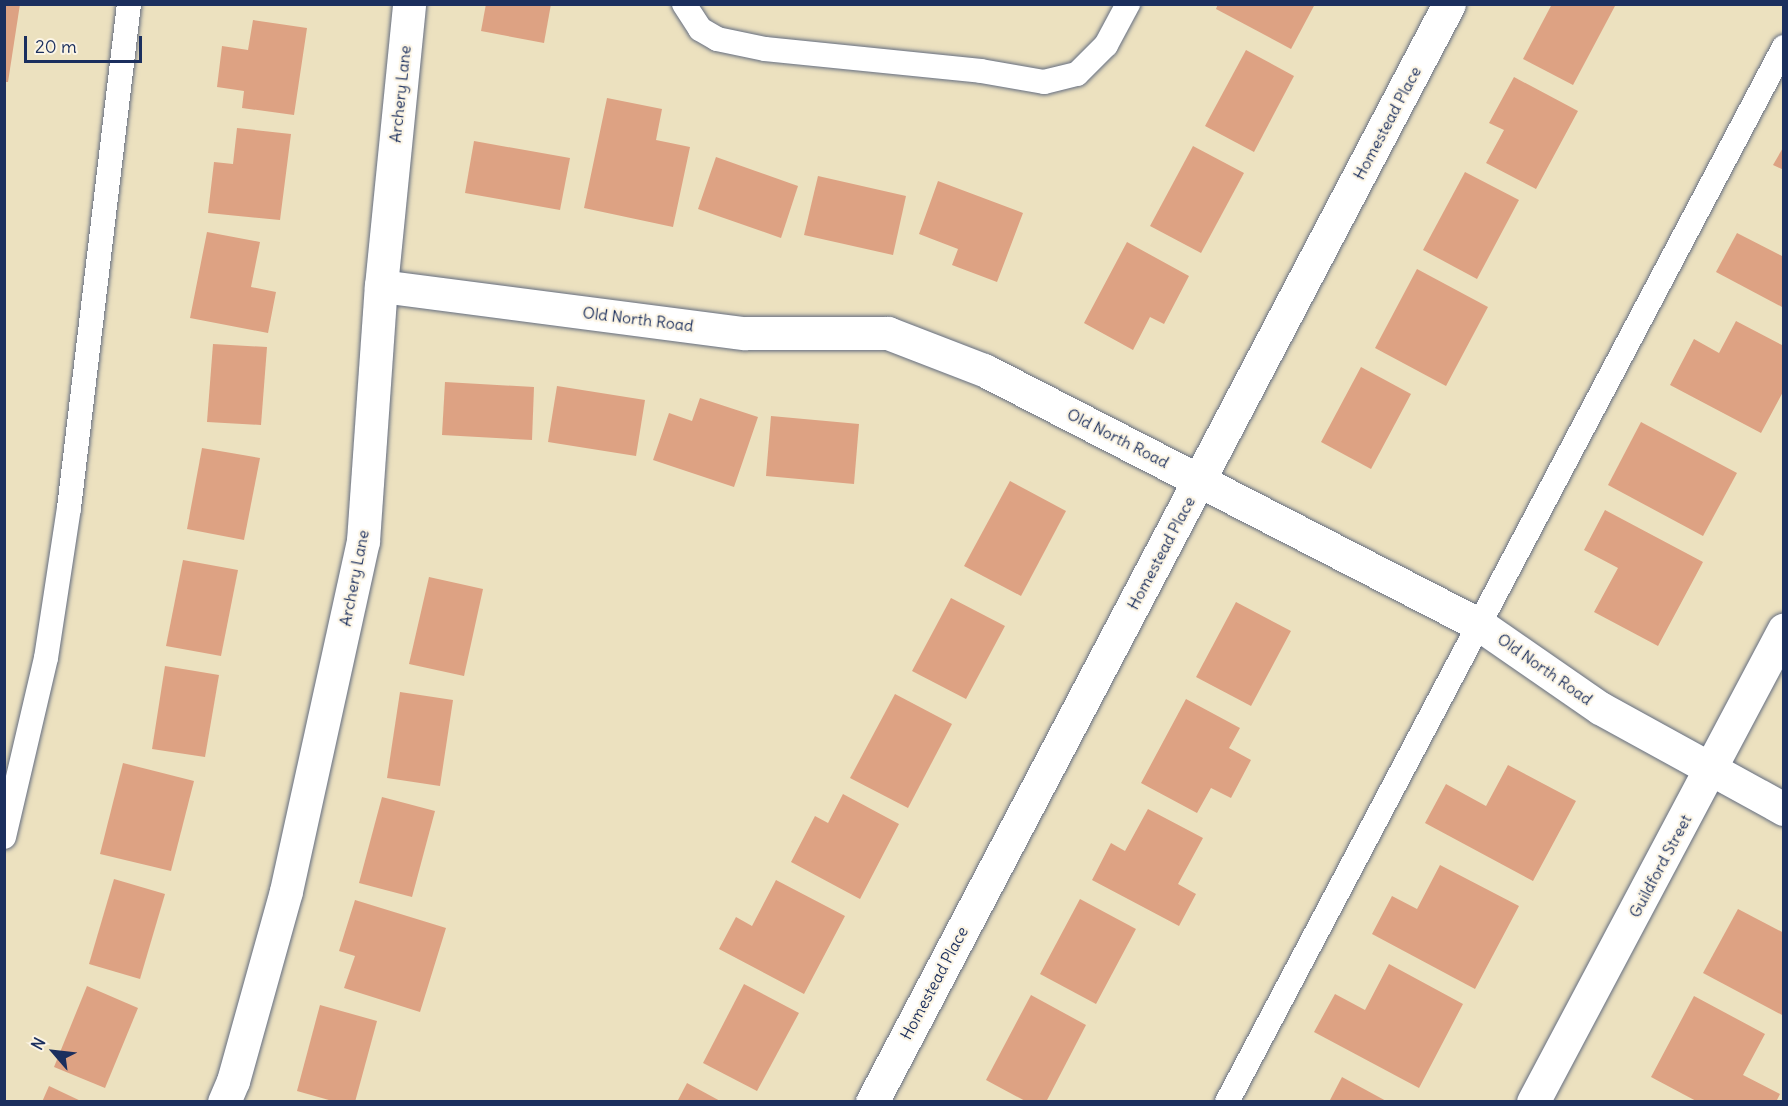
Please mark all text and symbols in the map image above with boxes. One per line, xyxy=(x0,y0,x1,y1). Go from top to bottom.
scale bar xyxy=(27,24,146,62)
text: 20 m xyxy=(35,35,77,58)
street label: Archery Lane xyxy=(385,44,415,144)
street label: Homestead Place xyxy=(1349,63,1425,183)
street label: Old North Road xyxy=(581,303,695,335)
street label: Old North Road xyxy=(1064,404,1172,472)
street label: Homestead Place xyxy=(1123,493,1199,613)
street label: Archery Lane xyxy=(335,528,373,628)
street label: Old North Road xyxy=(1494,629,1596,709)
street label: Guildford Street xyxy=(1625,811,1695,921)
street label: Homestead Place xyxy=(896,923,972,1043)
north arrow xyxy=(24,1022,84,1082)
text: N xyxy=(27,1034,50,1053)

